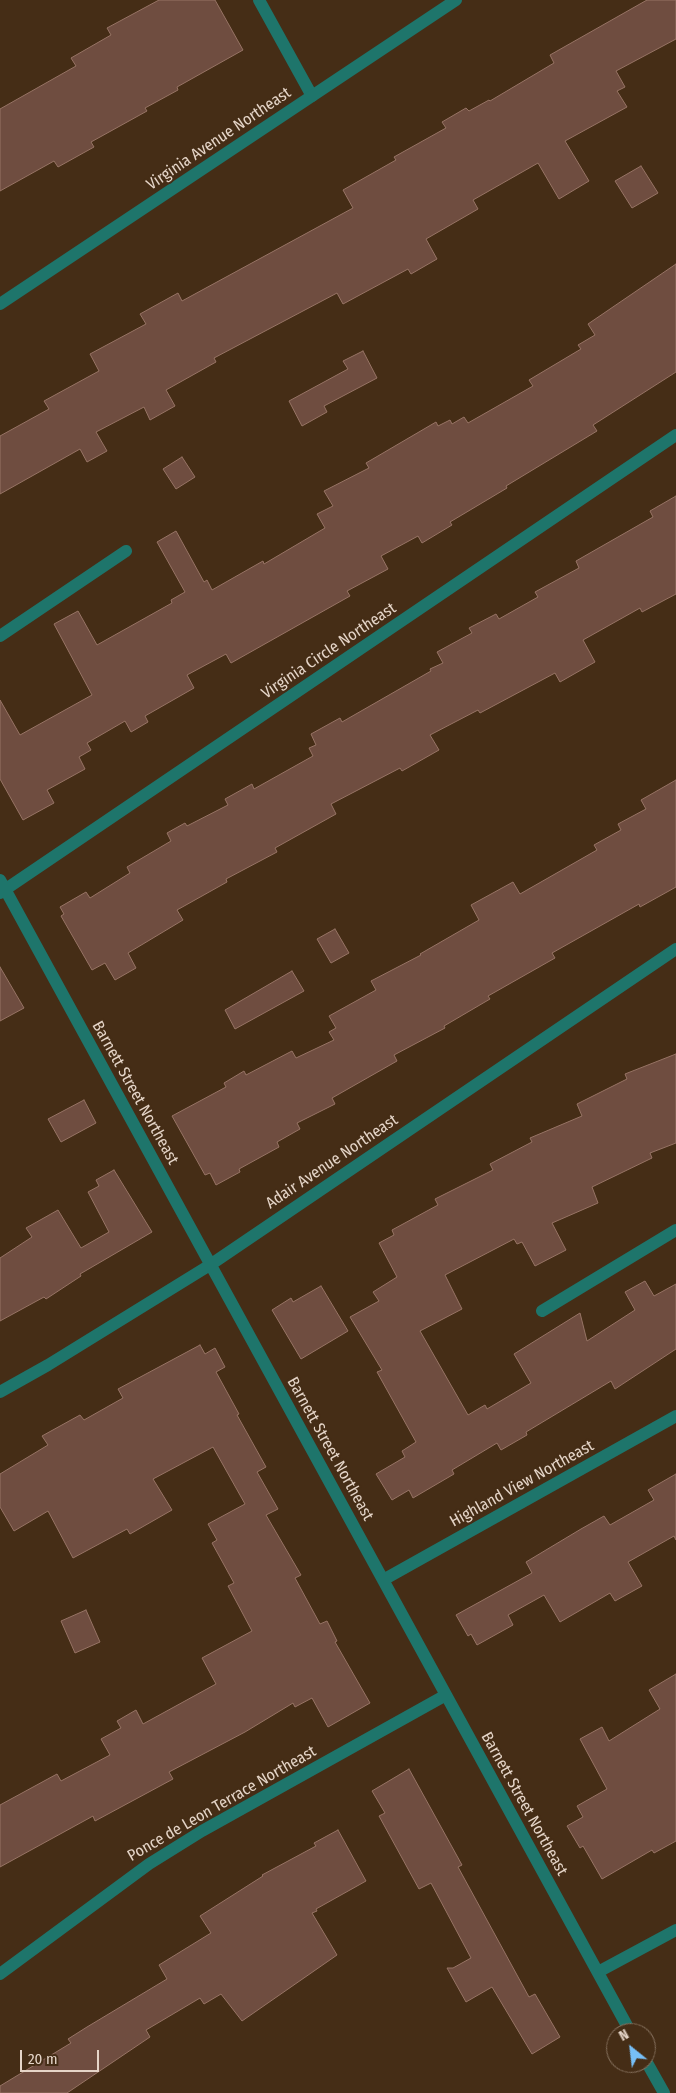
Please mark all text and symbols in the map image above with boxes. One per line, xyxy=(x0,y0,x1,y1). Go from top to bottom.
street label: Virginia Avenue Northeast xyxy=(143,84,295,194)
street label: Virginia Circle Northeast xyxy=(258,599,400,703)
street label: Barnett Street Northeast xyxy=(88,1018,182,1168)
street label: Adair Avenue Northeast xyxy=(262,1111,402,1213)
street label: Barnett Street Northeast xyxy=(283,1374,377,1524)
street label: Highland View Northeast xyxy=(447,1436,597,1532)
street label: Barnett Street Northeast xyxy=(477,1729,571,1879)
street label: Ponce de Leon Terrace Northeast xyxy=(124,1742,320,1866)
north arrow xyxy=(606,2023,656,2073)
text: N xyxy=(616,2026,632,2045)
scale bar xyxy=(22,2040,101,2072)
text: 20 m xyxy=(28,2050,58,2068)

